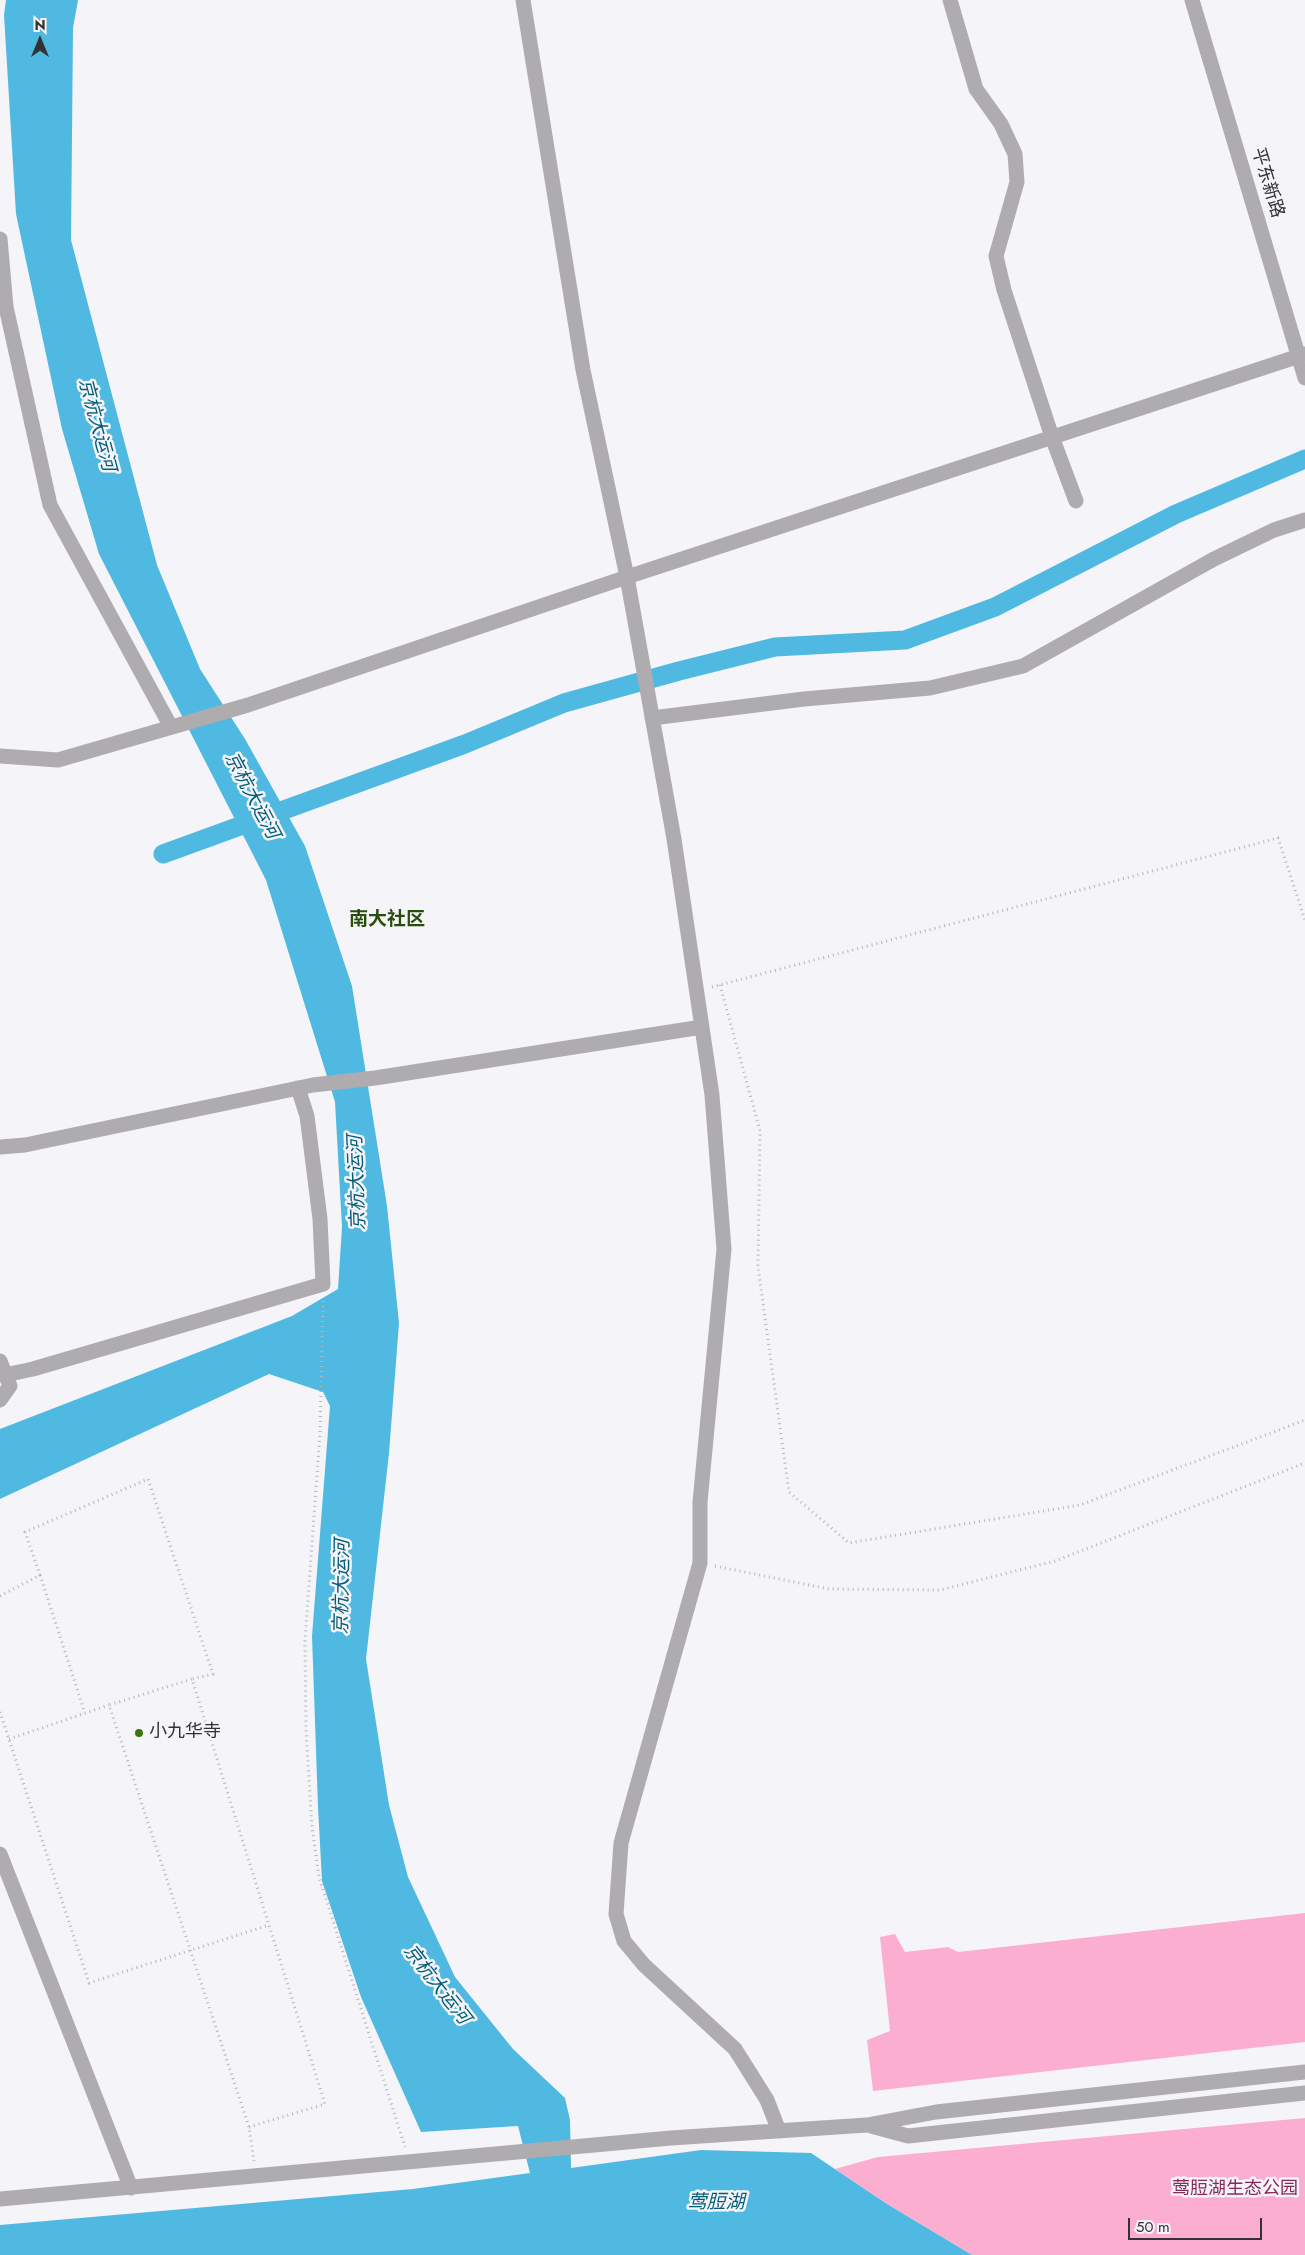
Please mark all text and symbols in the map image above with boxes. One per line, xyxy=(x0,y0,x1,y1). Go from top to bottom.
north arrow xyxy=(15,15,65,65)
text: N xyxy=(34,15,46,35)
street label: 平东新路 xyxy=(1246,145,1288,221)
water label: 京杭大运河 xyxy=(73,376,119,474)
water label: 京杭大运河 xyxy=(219,749,283,843)
district label: 南大社区 xyxy=(349,909,425,931)
water label: 京杭大运河 xyxy=(345,1135,371,1231)
water label: 京杭大运河 xyxy=(331,1539,355,1635)
place label: 小九华寺 xyxy=(149,1722,221,1744)
marker: 小九华寺 xyxy=(133,1727,145,1739)
water label: 京杭大运河 xyxy=(398,1941,474,2029)
park label: 莺脰湖生态公园 xyxy=(1172,2179,1298,2201)
water label: 莺脰湖 xyxy=(688,2192,744,2214)
scale bar xyxy=(1130,2208,1264,2240)
text: 50 m xyxy=(1136,2216,1170,2238)

